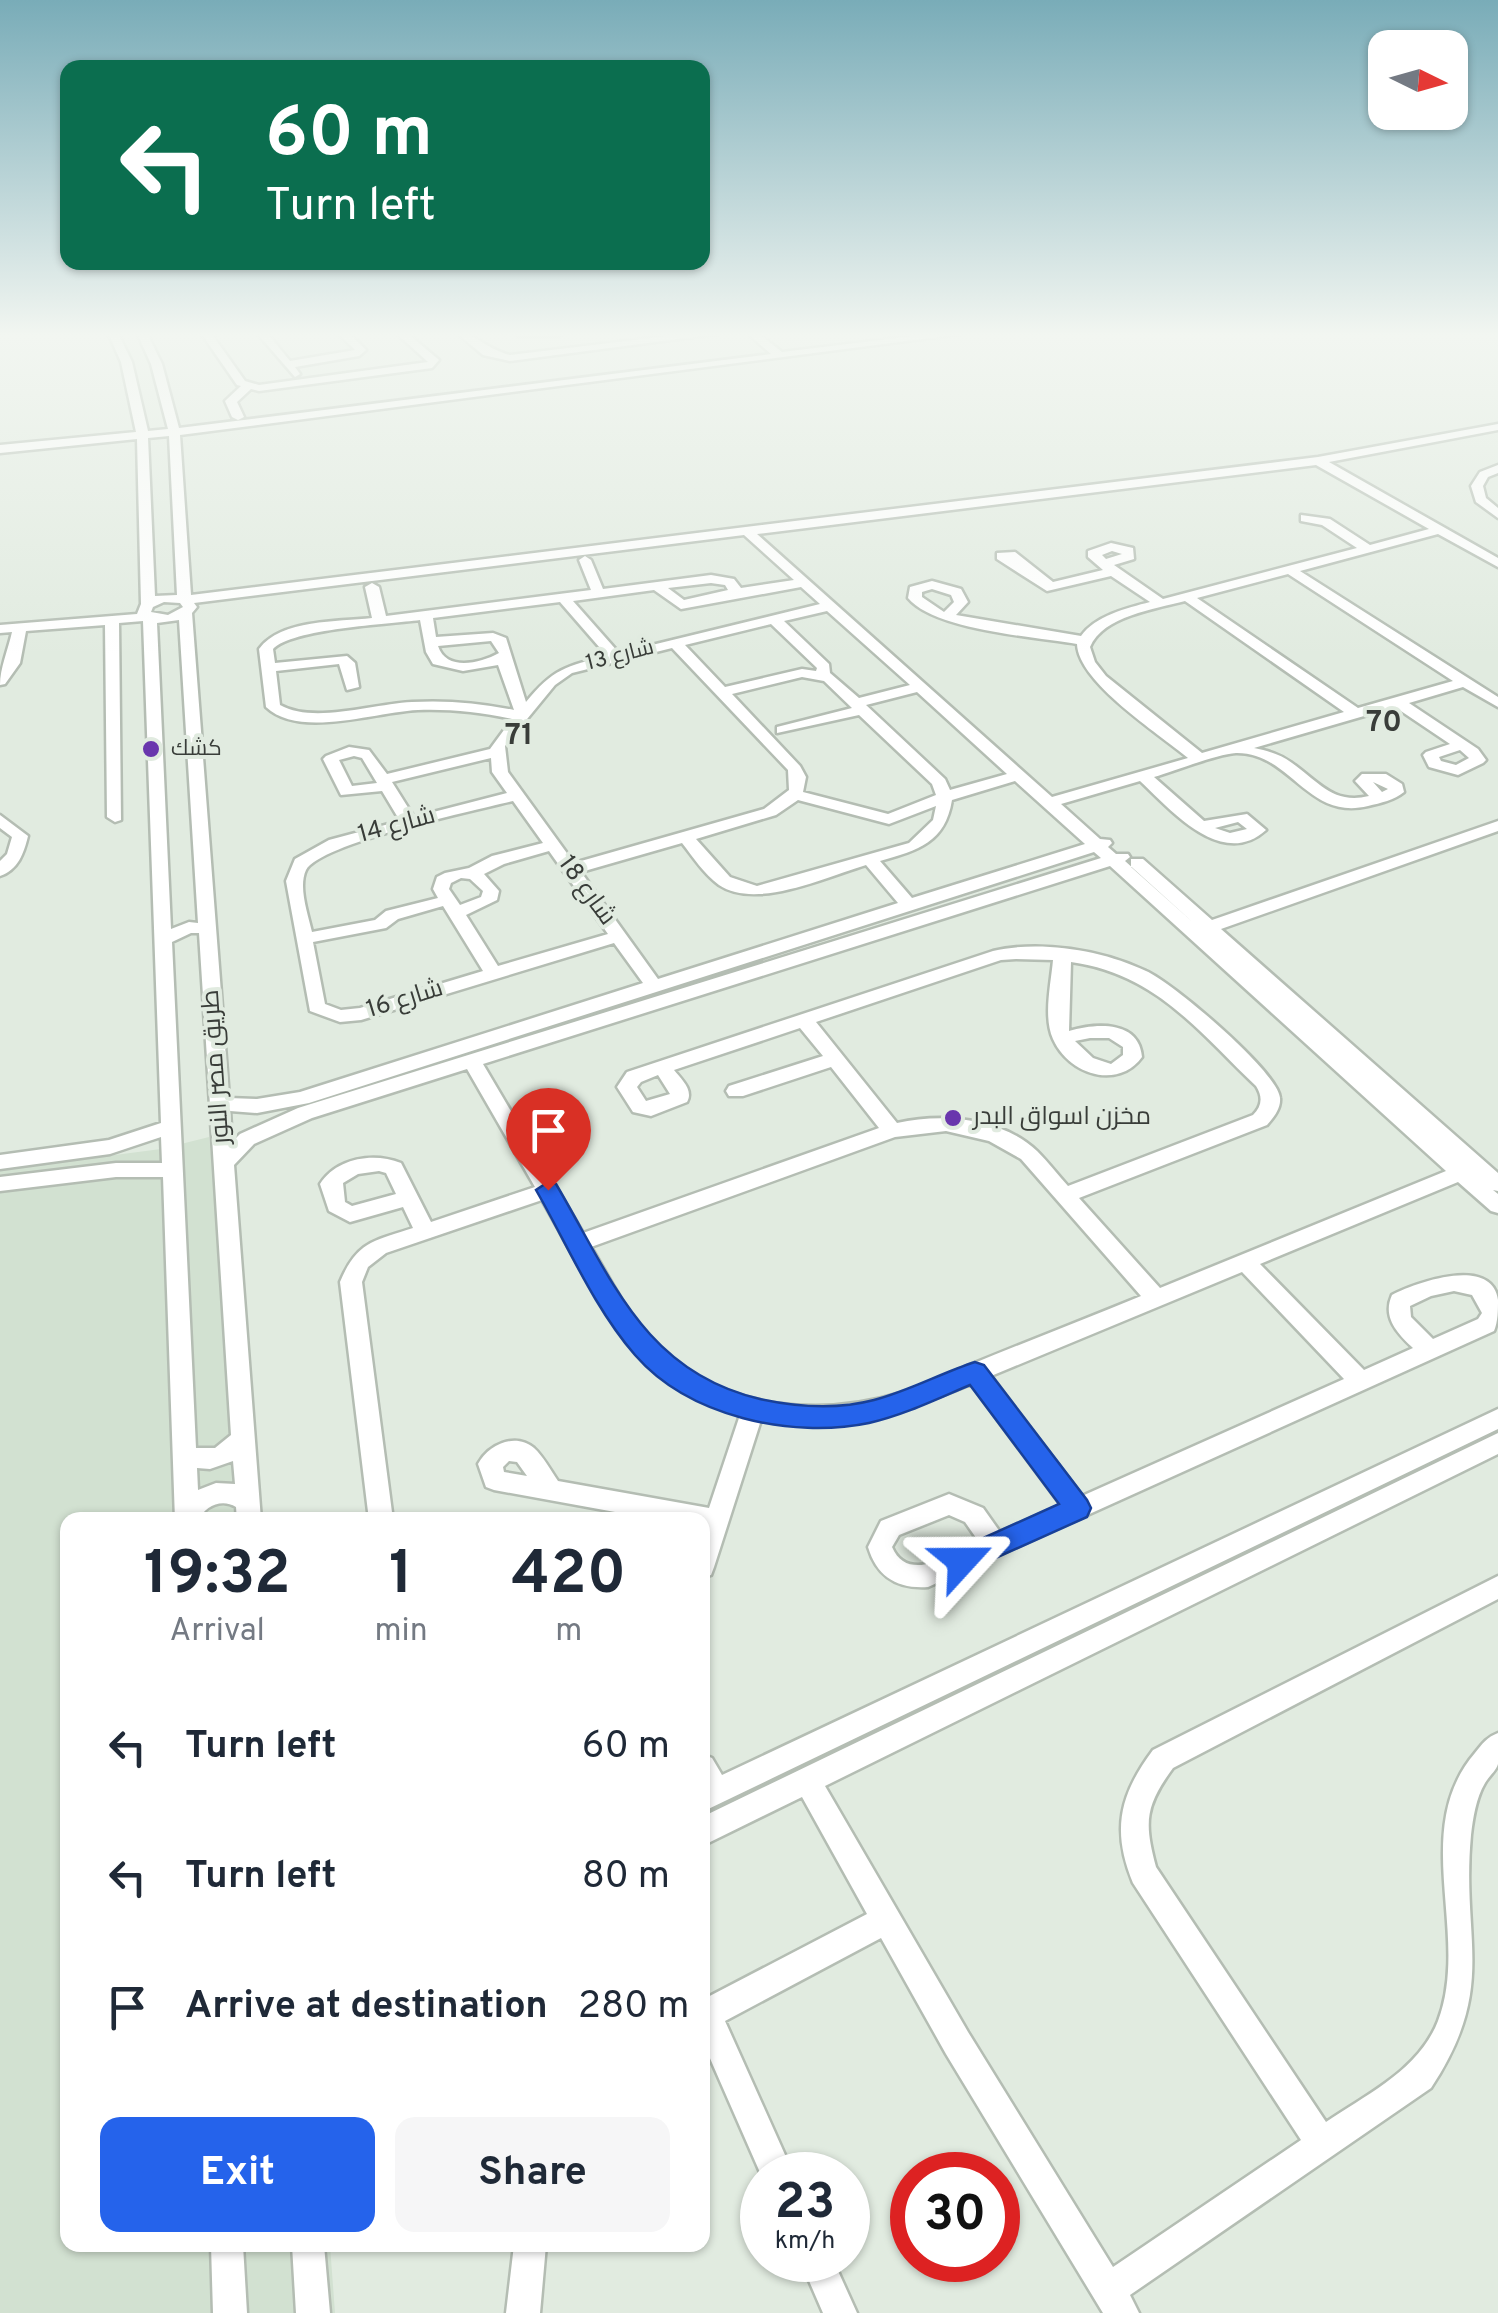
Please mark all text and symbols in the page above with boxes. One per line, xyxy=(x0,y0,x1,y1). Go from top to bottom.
north arrow xyxy=(1368,30,1468,130)
map controls xyxy=(1368,30,1468,130)
text: 60 m xyxy=(265,92,433,181)
icon: left xyxy=(100,100,230,230)
text: Turn left xyxy=(265,179,436,236)
street label: شارع 13 xyxy=(583,635,657,677)
district label: 70 xyxy=(1366,705,1402,742)
district label: 71 xyxy=(505,718,533,755)
place label: كشك xyxy=(171,736,222,763)
marker: كشك xyxy=(140,738,162,760)
street label: شارع 14 xyxy=(355,800,439,852)
street label: شارع 18 xyxy=(550,850,622,932)
street label: شارع 16 xyxy=(363,973,447,1027)
street label: طريق مصر النور xyxy=(196,989,239,1147)
pin xyxy=(506,1088,591,1191)
place label: مخزن اسواق البدر xyxy=(971,1102,1151,1134)
icon: arrive xyxy=(521,1103,576,1158)
marker: مخزن اسواق البدر xyxy=(942,1107,964,1129)
position arrow xyxy=(910,1509,1014,1613)
text: 19:32 xyxy=(144,1539,291,1615)
text: 1 xyxy=(389,1539,413,1615)
text: 420 xyxy=(512,1539,626,1615)
text: Arrival xyxy=(170,1612,265,1652)
text: min xyxy=(374,1612,428,1652)
text: m xyxy=(555,1612,582,1652)
icon: left xyxy=(100,1720,155,1775)
text: Turn left xyxy=(185,1723,337,1772)
text: 60 m xyxy=(582,1723,670,1772)
icon: left xyxy=(100,1850,155,1905)
text: Turn left xyxy=(185,1853,337,1902)
text: 80 m xyxy=(582,1853,670,1902)
icon: arrive xyxy=(100,1980,155,2035)
text: Arrive at destination xyxy=(185,1983,548,2032)
text: 280 m xyxy=(578,1983,689,2032)
button: Exit xyxy=(100,2117,375,2232)
button: Share xyxy=(395,2117,670,2232)
speed limit sign: 30 xyxy=(890,2152,1020,2282)
text: 23 xyxy=(775,2173,835,2236)
text: km/h xyxy=(775,2226,835,2258)

